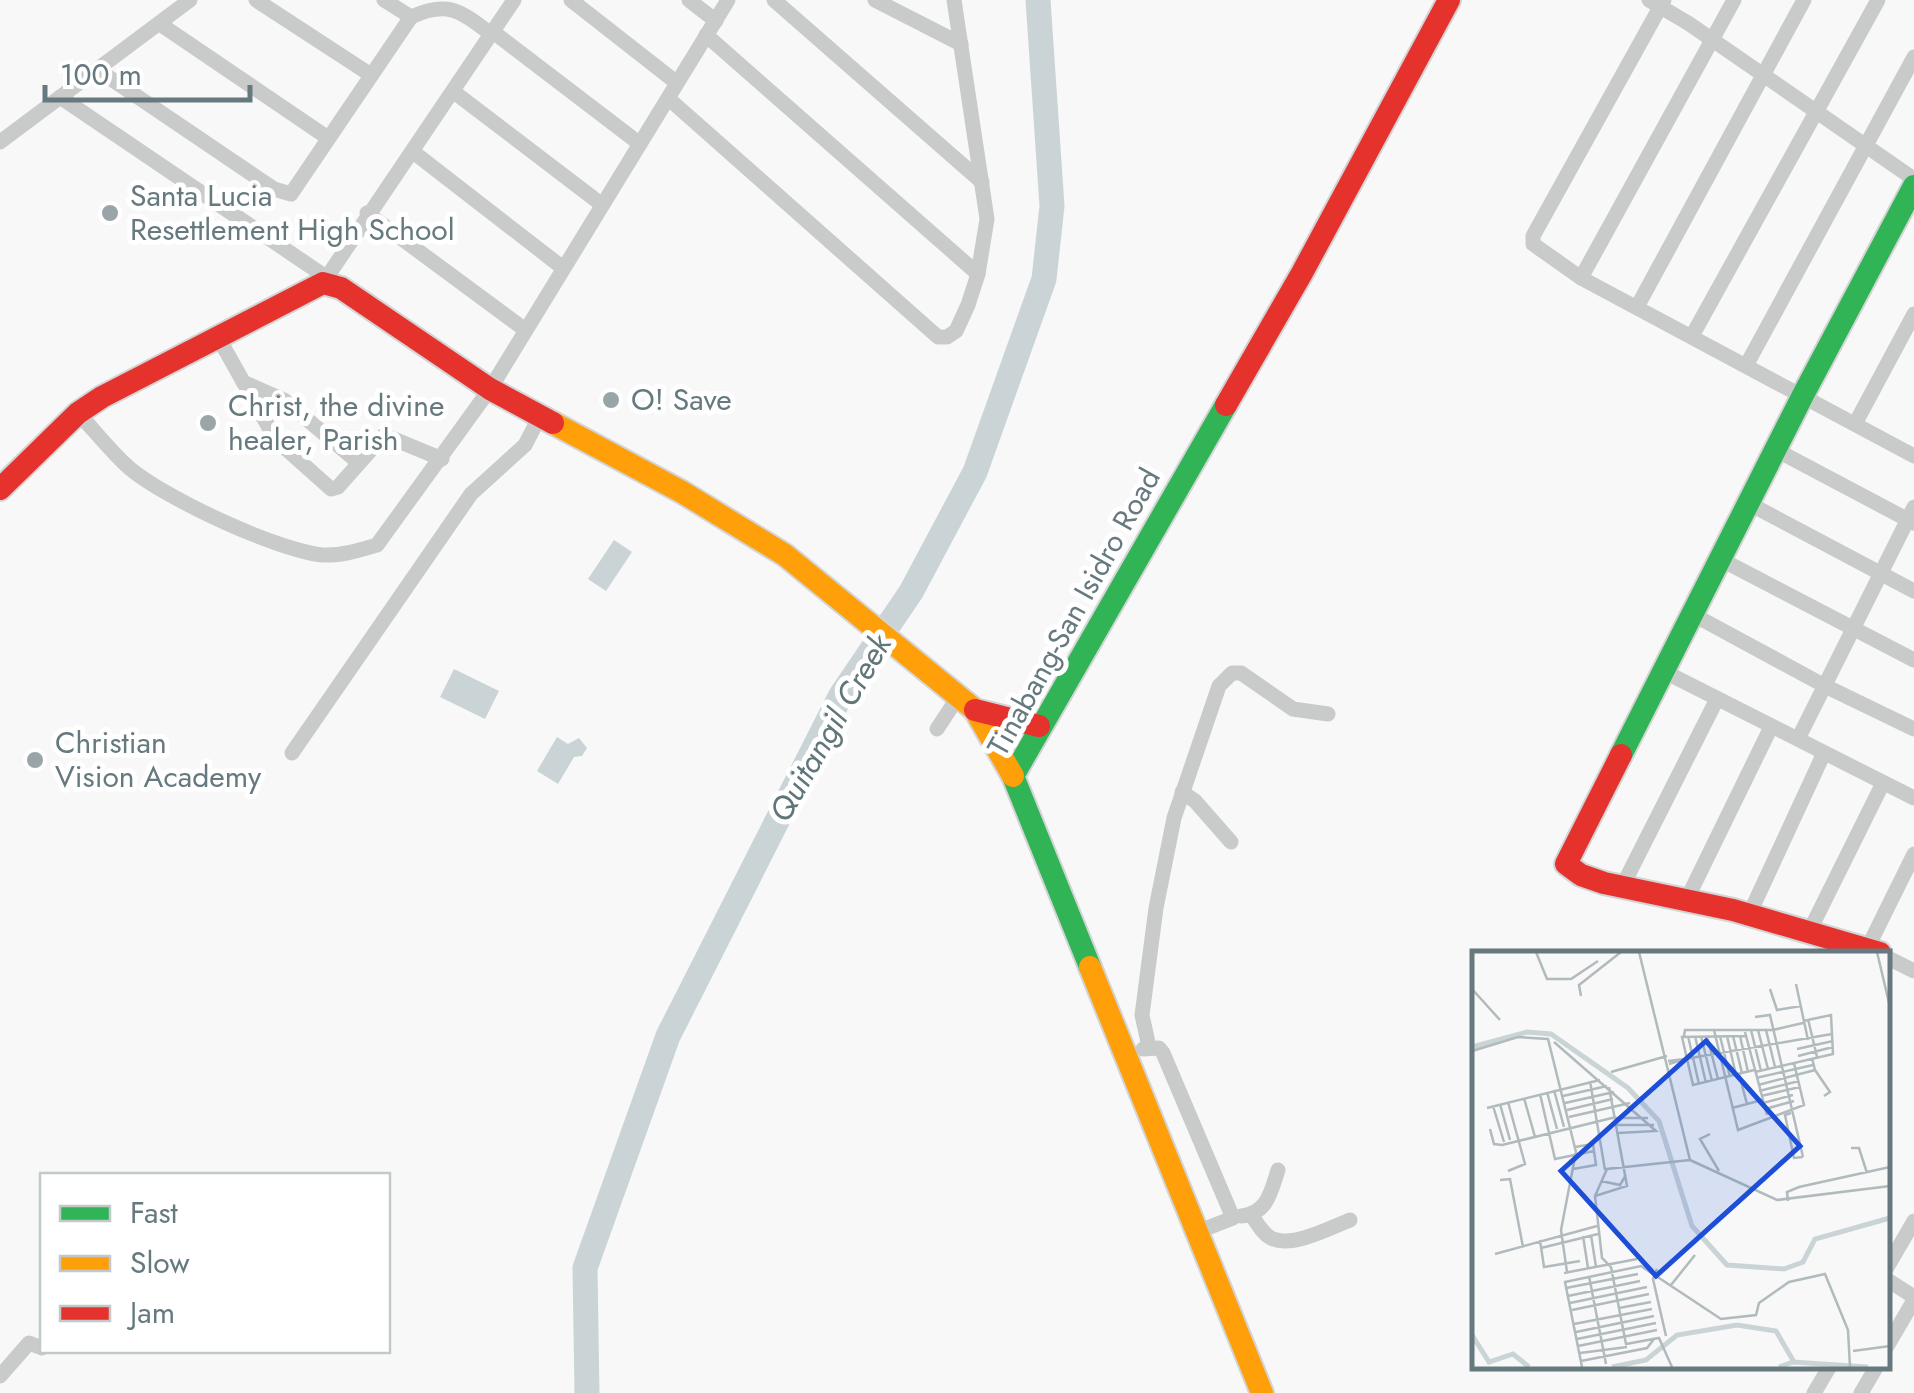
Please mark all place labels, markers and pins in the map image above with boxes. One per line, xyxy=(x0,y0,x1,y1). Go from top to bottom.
place label: Santa Lucia Resettlement High School xyxy=(130,174,455,251)
marker: Santa Lucia Resettlement High School xyxy=(99,202,121,224)
place label: O! Save xyxy=(631,378,732,421)
place label: Christ, the divine healer, Parish xyxy=(228,384,444,461)
marker: O! Save xyxy=(600,389,622,411)
marker: Christ, the divine healer, Parish xyxy=(197,412,219,434)
place label: Christian Vision Academy xyxy=(55,721,262,798)
marker: Christian Vision Academy xyxy=(24,749,46,771)

